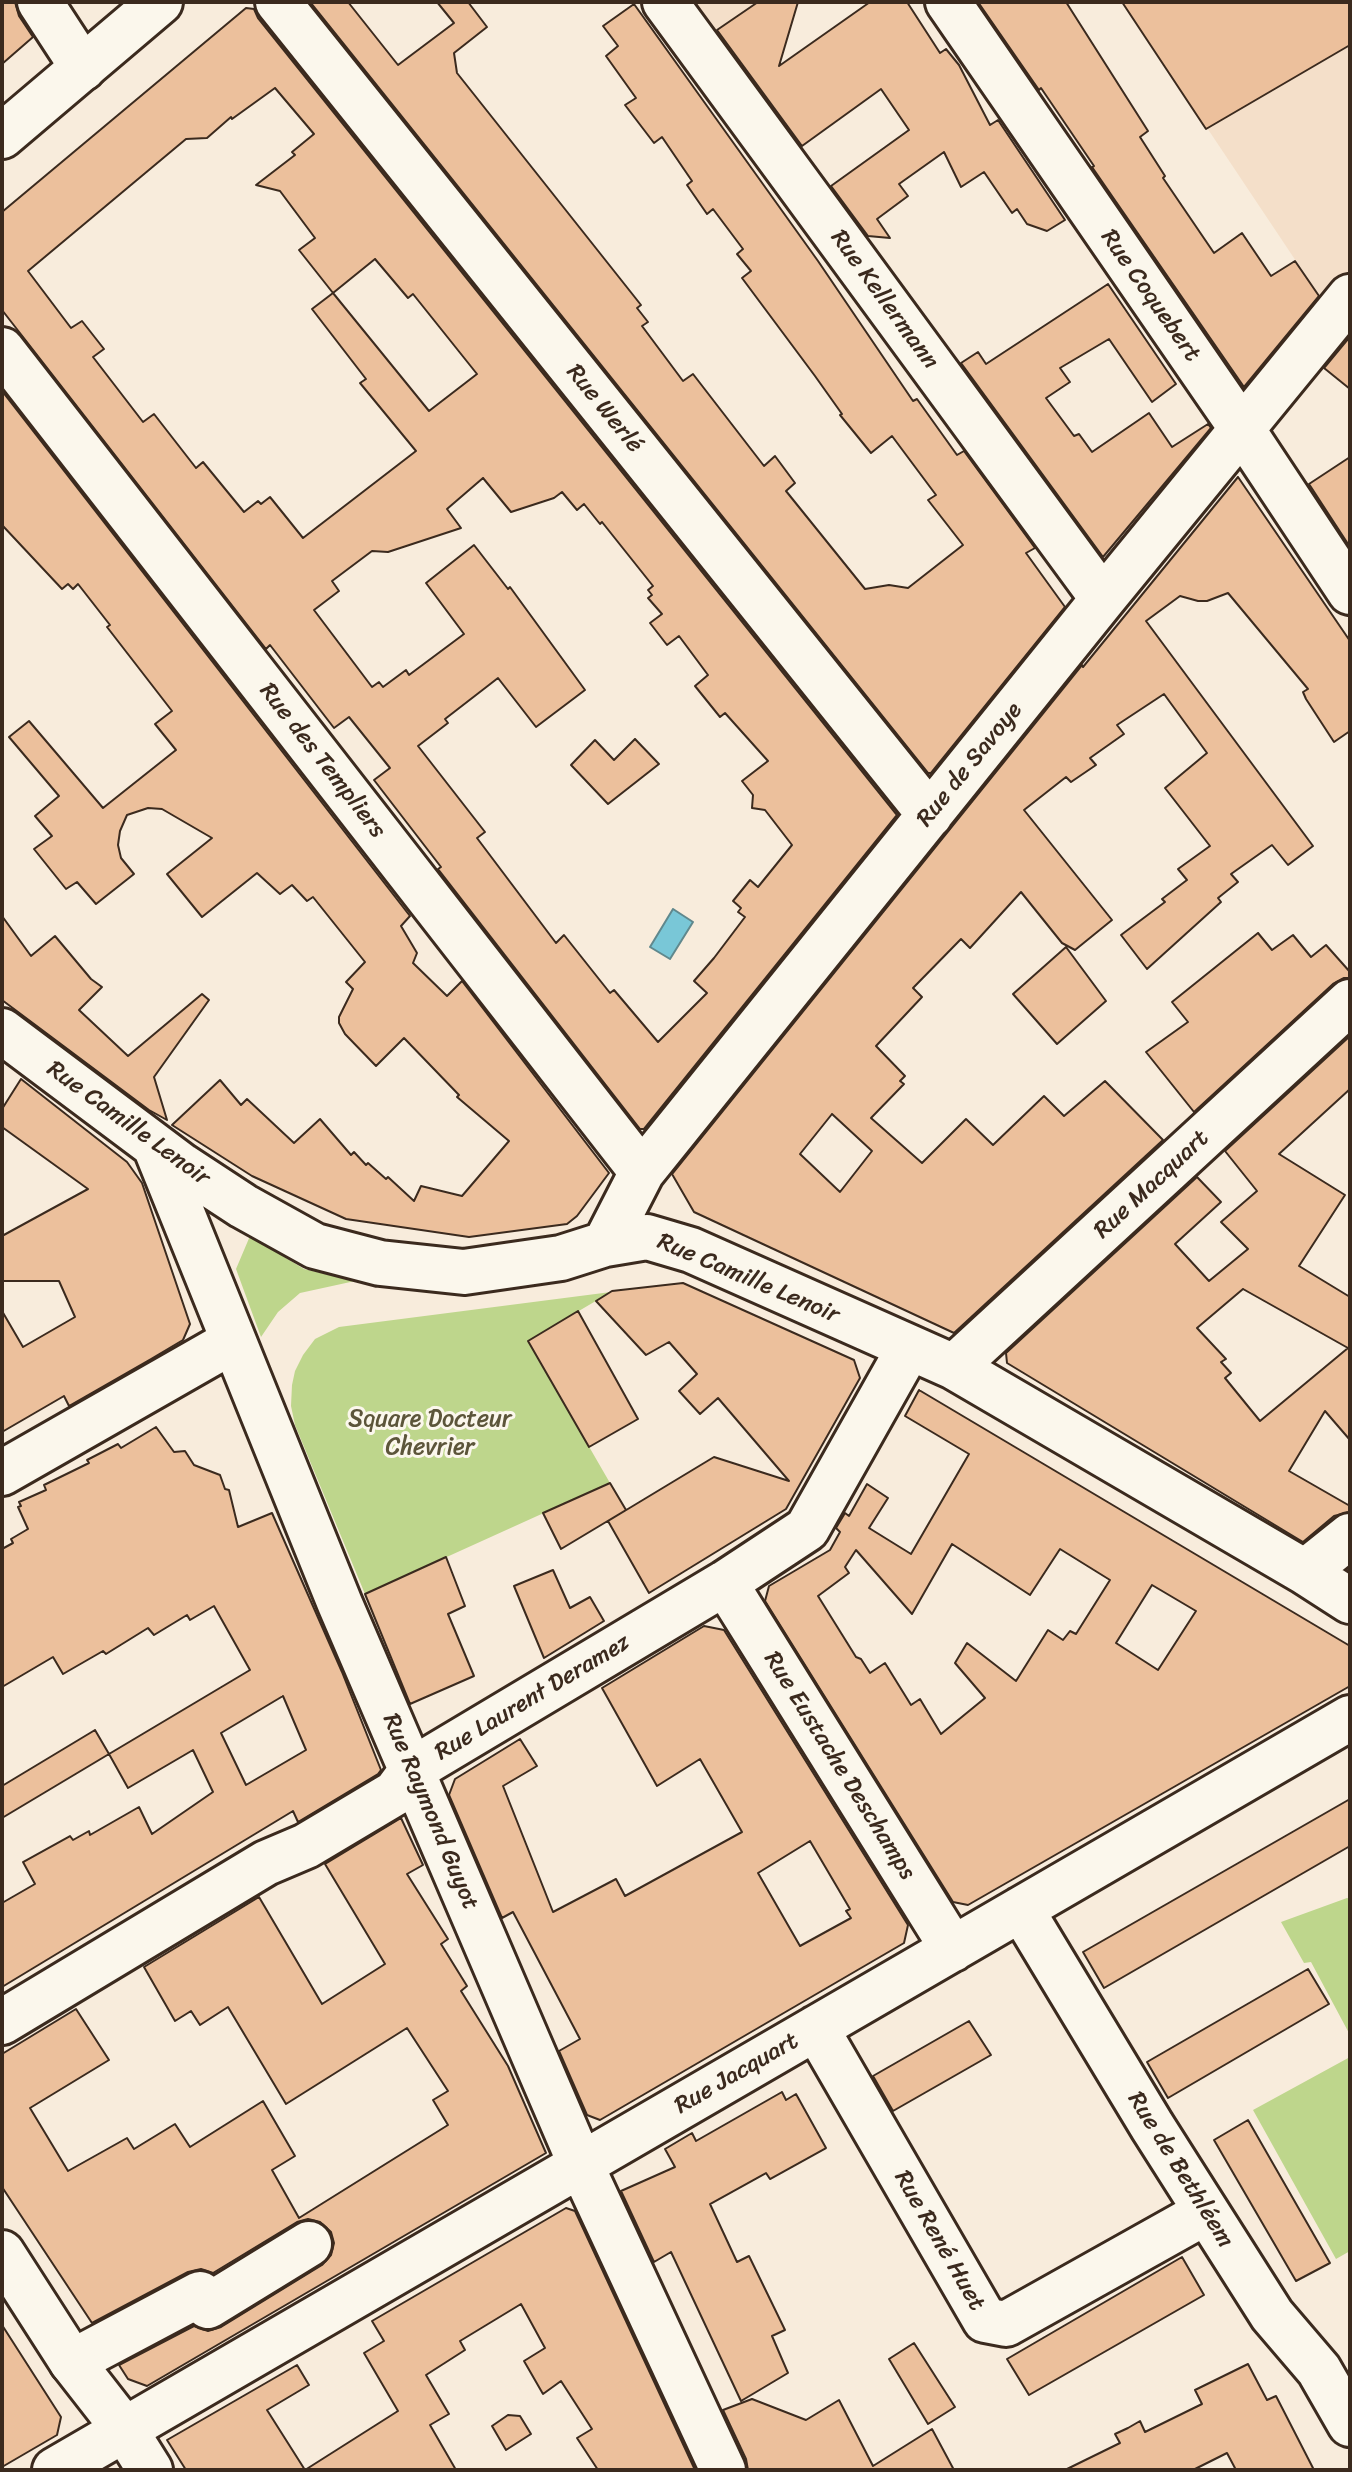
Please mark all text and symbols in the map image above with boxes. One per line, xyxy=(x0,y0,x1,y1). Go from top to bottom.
street label: Rue Coquebert xyxy=(1094,224,1206,368)
street label: Rue Kellermann xyxy=(824,225,944,375)
street label: Rue Werlé xyxy=(559,359,649,459)
street label: Rue des Templiers xyxy=(253,678,391,844)
street label: Rue de Savoye xyxy=(911,697,1029,833)
street label: Rue Camille Lenoir xyxy=(41,1055,215,1193)
street label: Rue Macquart xyxy=(1089,1124,1215,1246)
street label: Rue Camille Lenoir xyxy=(653,1228,843,1330)
park label: Square Docteur Chevrier xyxy=(348,1406,512,1462)
street label: Rue Laurent Deramez xyxy=(430,1628,636,1768)
street label: Rue Eustache Deschamps xyxy=(757,1647,921,1885)
street label: Rue Raymond Guyot xyxy=(376,1709,484,1915)
street label: Rue Jacquart xyxy=(670,2027,804,2121)
street label: Rue de Bethléem xyxy=(1121,2087,1239,2253)
street label: Rue René Huet xyxy=(887,2166,991,2316)

